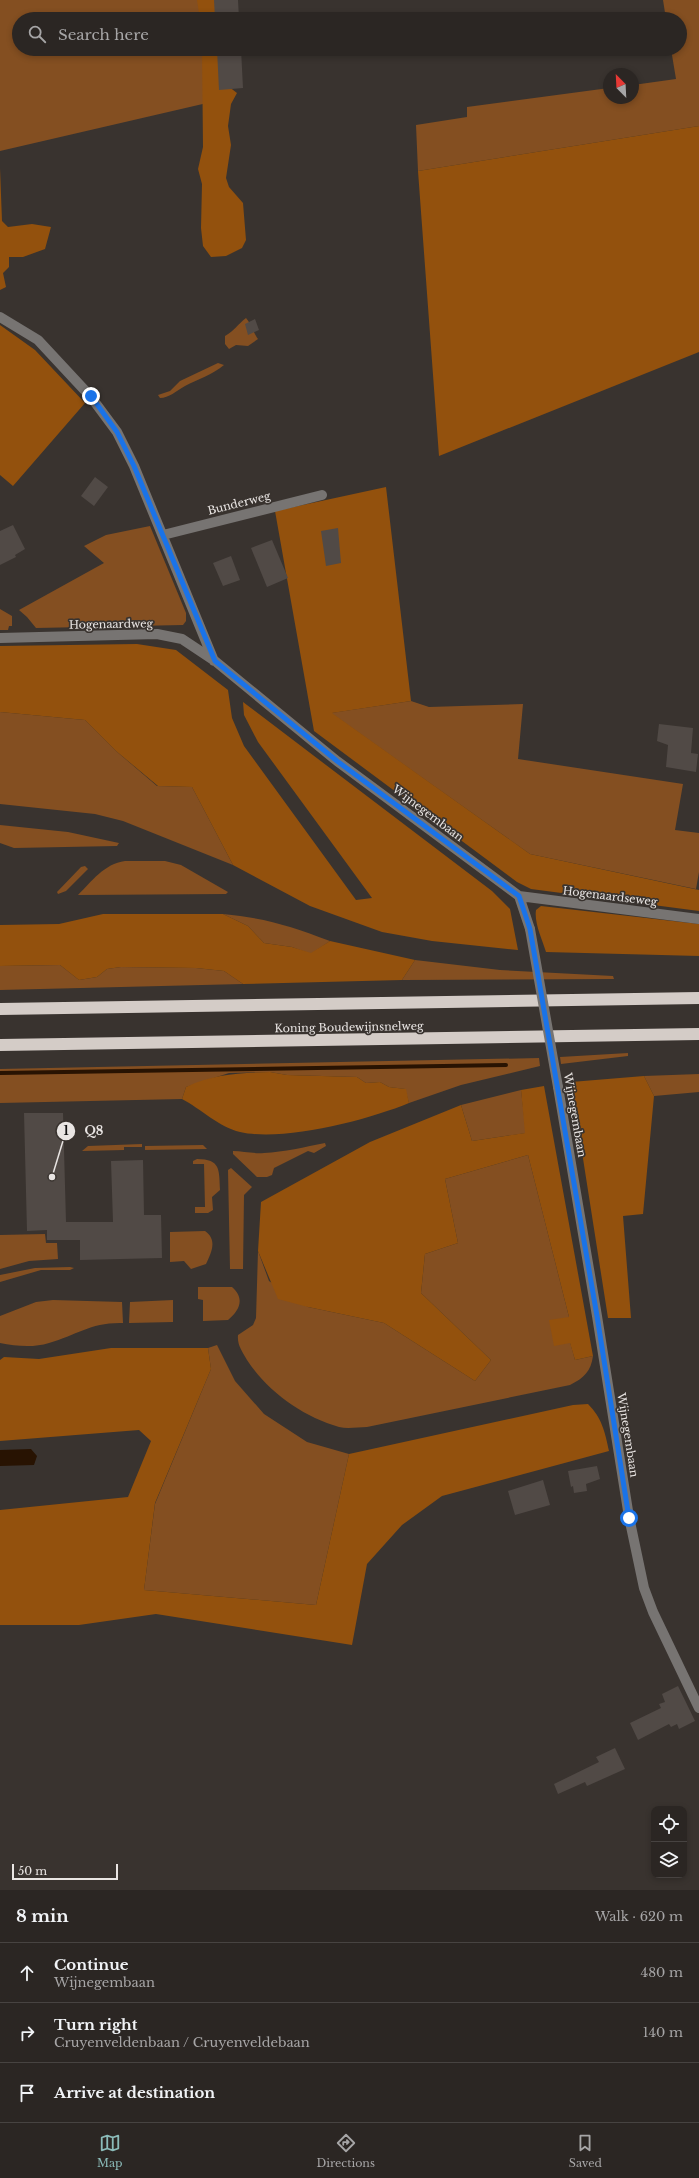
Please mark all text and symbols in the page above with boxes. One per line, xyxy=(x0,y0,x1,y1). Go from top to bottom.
search box xyxy=(12,12,687,56)
icon: search xyxy=(26,23,48,45)
text: Search here xyxy=(58,25,149,44)
north arrow xyxy=(603,68,639,104)
route end xyxy=(82,387,100,405)
street label: Bunderweg xyxy=(206,488,272,518)
street label: Hogenaardweg xyxy=(69,616,154,632)
street label: Wijnegembaan xyxy=(389,781,467,845)
street label: Hogenaardseweg xyxy=(562,883,659,909)
street label: Koning Boudewijnsnelweg xyxy=(274,1019,424,1035)
street label: Wijnegembaan xyxy=(561,1071,589,1159)
callout: Q8 xyxy=(56,1119,111,1143)
text: 1 xyxy=(63,1123,69,1138)
text: Q8 xyxy=(84,1123,104,1138)
street label: Wijnegembaan xyxy=(614,1391,642,1479)
route start xyxy=(620,1509,638,1527)
map controls xyxy=(651,1806,687,1878)
button: locate xyxy=(651,1806,687,1842)
button: layers xyxy=(651,1842,687,1878)
scale bar xyxy=(12,1862,118,1881)
text: 50 m xyxy=(18,1864,47,1878)
text: 8 min xyxy=(16,1906,69,1927)
text: Walk · 620 m xyxy=(595,1908,683,1925)
text: Continue xyxy=(54,1955,129,1974)
icon: ahead xyxy=(16,1962,38,1984)
text: 480 m xyxy=(641,1964,683,1981)
text: Wijnegembaan xyxy=(54,1974,155,1991)
text: Turn right xyxy=(54,2015,137,2034)
icon: right xyxy=(16,2022,38,2044)
text: 140 m xyxy=(643,2024,683,2041)
text: Cruyenveldenbaan / Cruyenveldebaan xyxy=(54,2034,310,2051)
icon: arrive xyxy=(16,2082,38,2104)
text: Arrive at destination xyxy=(54,2083,215,2102)
tab: Map xyxy=(97,2132,123,2170)
tab: Directions xyxy=(316,2132,375,2170)
tab: Saved xyxy=(569,2132,602,2170)

